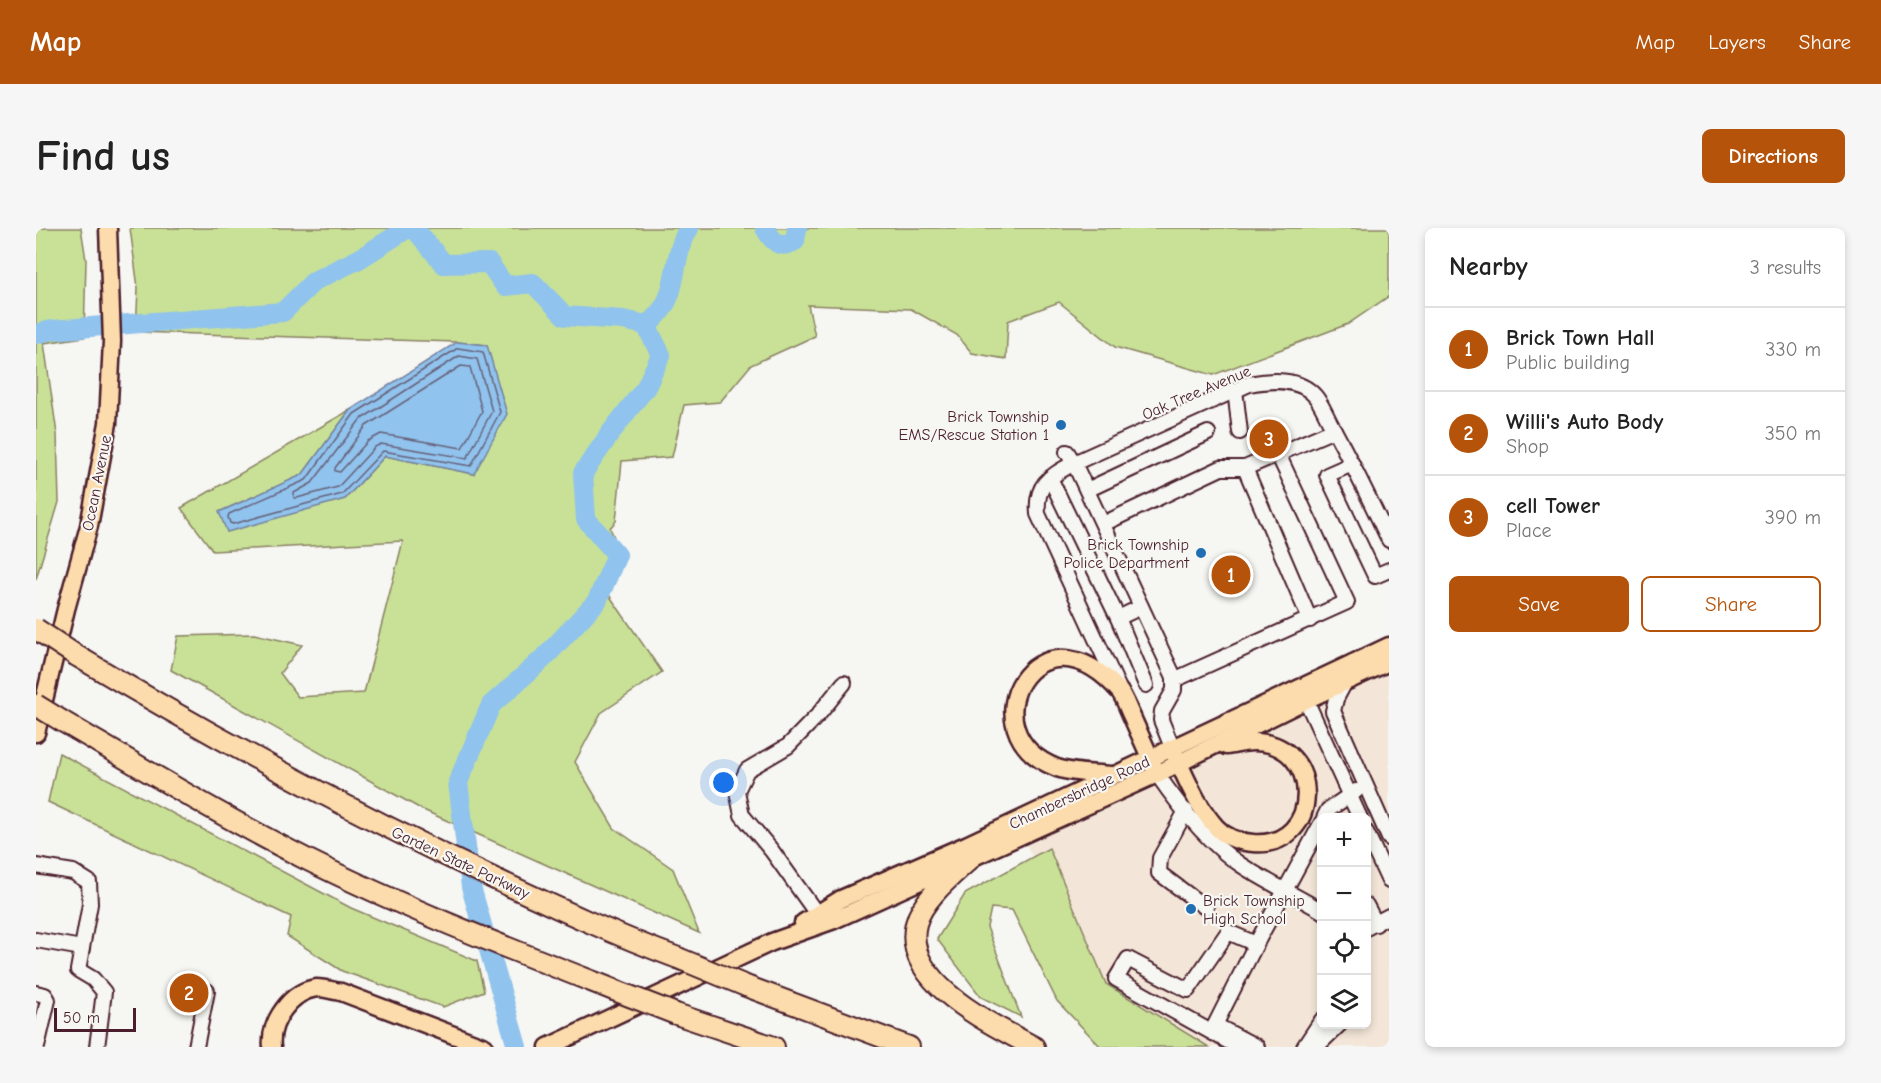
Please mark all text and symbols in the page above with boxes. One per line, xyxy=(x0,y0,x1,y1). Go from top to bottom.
text: Map xyxy=(30,26,81,58)
text: Map xyxy=(1636,30,1675,54)
text: Layers xyxy=(1708,30,1766,54)
text: Share xyxy=(1799,30,1851,54)
button: Directions xyxy=(1702,129,1845,183)
text: Find us xyxy=(36,132,170,181)
text: Nearby xyxy=(1449,252,1528,282)
text: 3 results xyxy=(1750,256,1821,279)
text: Brick Town Hall xyxy=(1506,325,1654,351)
text: 1 xyxy=(1465,338,1472,361)
text: 330 m xyxy=(1765,338,1821,361)
text: Public building xyxy=(1506,351,1630,374)
street label: Oak Tree Avenue xyxy=(1139,362,1253,424)
place label: Brick Township EMS/Rescue Station 1 xyxy=(899,408,1049,444)
text: Willi's Auto Body xyxy=(1506,409,1663,435)
pin: 3 xyxy=(1250,416,1288,462)
marker: Brick Township EMS/Rescue Station 1 xyxy=(1054,418,1068,432)
text: 2 xyxy=(1464,422,1473,445)
text: 350 m xyxy=(1765,422,1821,445)
street label: Ocean Avenue xyxy=(79,434,115,533)
text: Shop xyxy=(1506,435,1549,458)
text: cell Tower xyxy=(1506,493,1600,519)
text: 3 xyxy=(1464,506,1473,529)
text: 390 m xyxy=(1765,506,1821,529)
text: Place xyxy=(1506,519,1552,542)
place label: Brick Township Police Department xyxy=(1064,536,1189,572)
marker: Brick Township Police Department xyxy=(1194,546,1208,560)
pin: 1 xyxy=(1212,552,1250,598)
button: Save xyxy=(1449,576,1629,632)
button: Share xyxy=(1641,576,1821,632)
street label: Chambersbridge Road xyxy=(1006,752,1153,833)
your location xyxy=(709,768,738,797)
map controls xyxy=(1317,813,1371,1029)
button: + xyxy=(1317,813,1371,867)
street label: Garden State Parkway xyxy=(389,823,533,903)
button: − xyxy=(1317,867,1371,921)
place label: Brick Township High School xyxy=(1203,892,1305,928)
marker: Brick Township High School xyxy=(1184,902,1198,916)
button: locate xyxy=(1317,921,1371,975)
pin: 2 xyxy=(170,970,208,1016)
button: layers xyxy=(1317,975,1371,1029)
scale bar xyxy=(54,1005,136,1032)
text: 50 m xyxy=(63,1009,100,1027)

